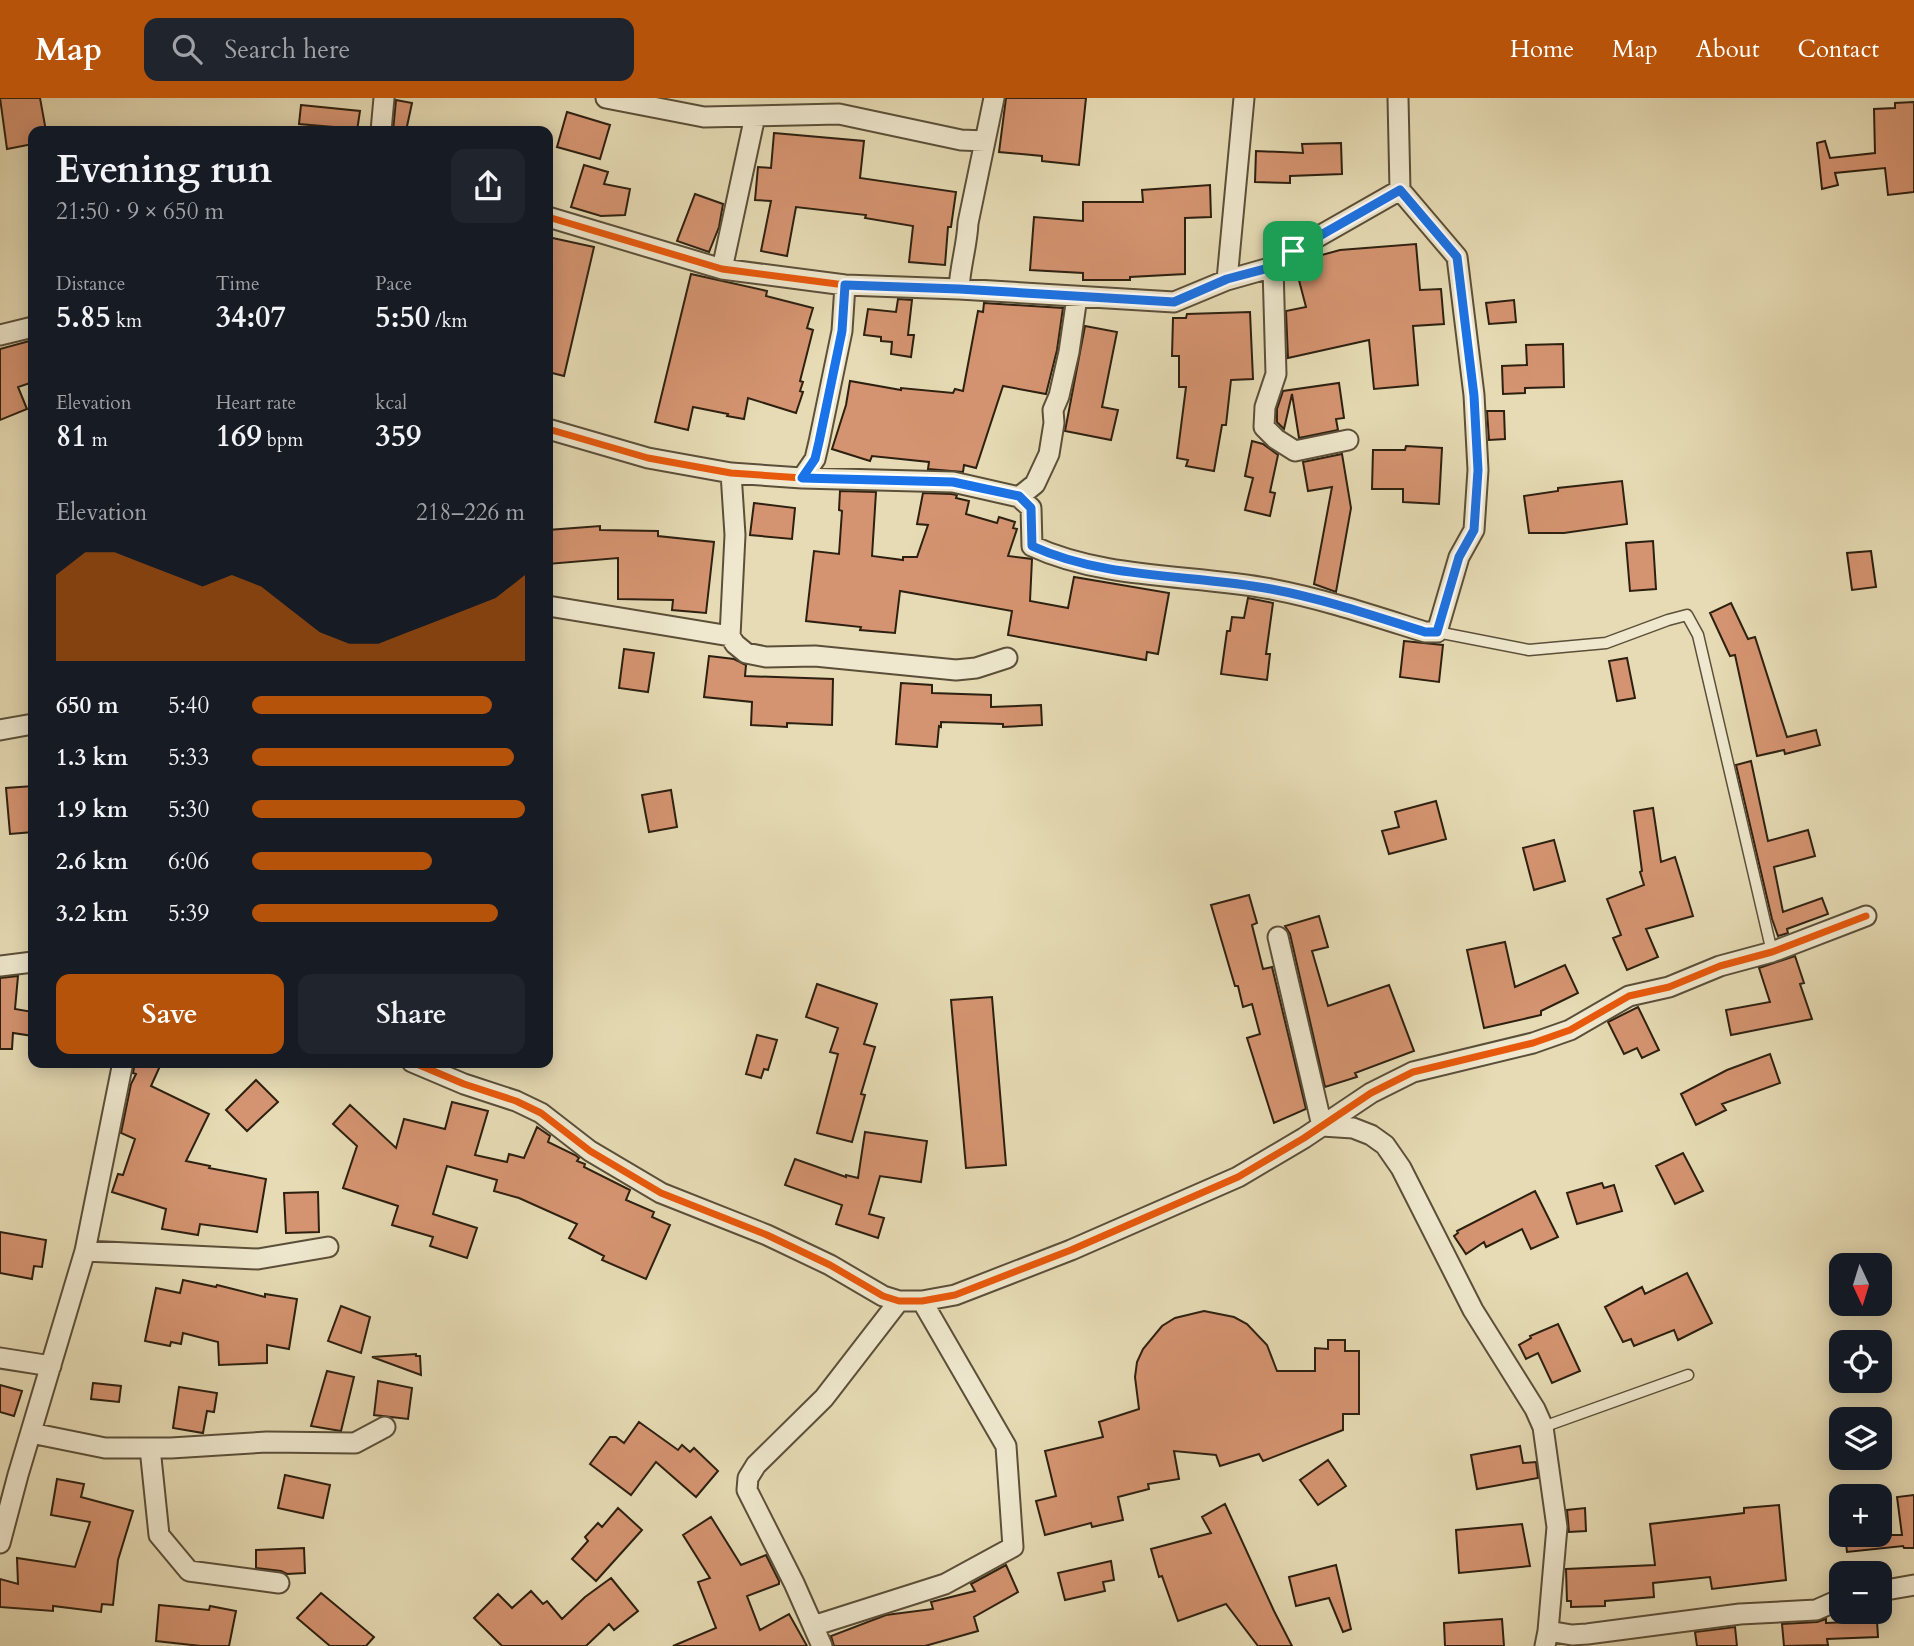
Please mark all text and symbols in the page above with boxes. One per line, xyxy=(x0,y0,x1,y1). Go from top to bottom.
search box xyxy=(144,18,634,81)
text: Map xyxy=(35,27,102,72)
icon: search xyxy=(168,30,206,68)
text: Search here xyxy=(224,32,350,67)
text: Home xyxy=(1510,33,1574,66)
text: Map xyxy=(1612,33,1658,66)
text: About xyxy=(1696,33,1760,66)
text: Contact xyxy=(1798,33,1879,66)
text: Evening run xyxy=(56,144,272,196)
button: share xyxy=(451,149,525,223)
text: 21:50 · 9 × 650 m xyxy=(56,196,224,227)
pin xyxy=(1263,221,1323,281)
icon: arrive xyxy=(1274,232,1312,270)
text: Distance xyxy=(56,271,125,297)
text: Time xyxy=(216,271,260,297)
text: Pace xyxy=(375,271,412,297)
text: 5.85 xyxy=(56,297,111,338)
text: 34:07 xyxy=(216,297,286,338)
text: 5:50 xyxy=(375,297,430,338)
text: km xyxy=(111,308,142,334)
text: /km xyxy=(430,308,468,334)
text: Elevation xyxy=(56,390,131,416)
text: Heart rate xyxy=(216,390,296,416)
text: kcal xyxy=(375,390,407,416)
text: 81 xyxy=(56,416,87,457)
text: 169 xyxy=(216,416,262,457)
text: 359 xyxy=(375,416,421,457)
text: m xyxy=(87,427,108,453)
text: bpm xyxy=(262,427,303,453)
text: Elevation xyxy=(56,497,147,528)
text: 218–226 m xyxy=(416,497,525,528)
text: 650 m xyxy=(56,690,119,721)
text: 5:40 xyxy=(168,690,209,721)
text: 1.3 km xyxy=(56,742,128,773)
text: 5:33 xyxy=(168,742,209,773)
text: 1.9 km xyxy=(56,794,128,825)
text: 5:30 xyxy=(168,794,209,825)
text: 2.6 km xyxy=(56,846,128,877)
text: 6:06 xyxy=(168,846,209,877)
text: 3.2 km xyxy=(56,898,128,929)
text: 5:39 xyxy=(168,898,209,929)
button: Save xyxy=(56,974,284,1054)
button: Share xyxy=(298,974,525,1054)
north arrow xyxy=(1829,1253,1892,1316)
map controls xyxy=(1829,1253,1892,1624)
button: locate xyxy=(1829,1330,1892,1393)
button: layers xyxy=(1829,1407,1892,1470)
button: + xyxy=(1829,1484,1892,1547)
button: − xyxy=(1829,1561,1892,1624)

